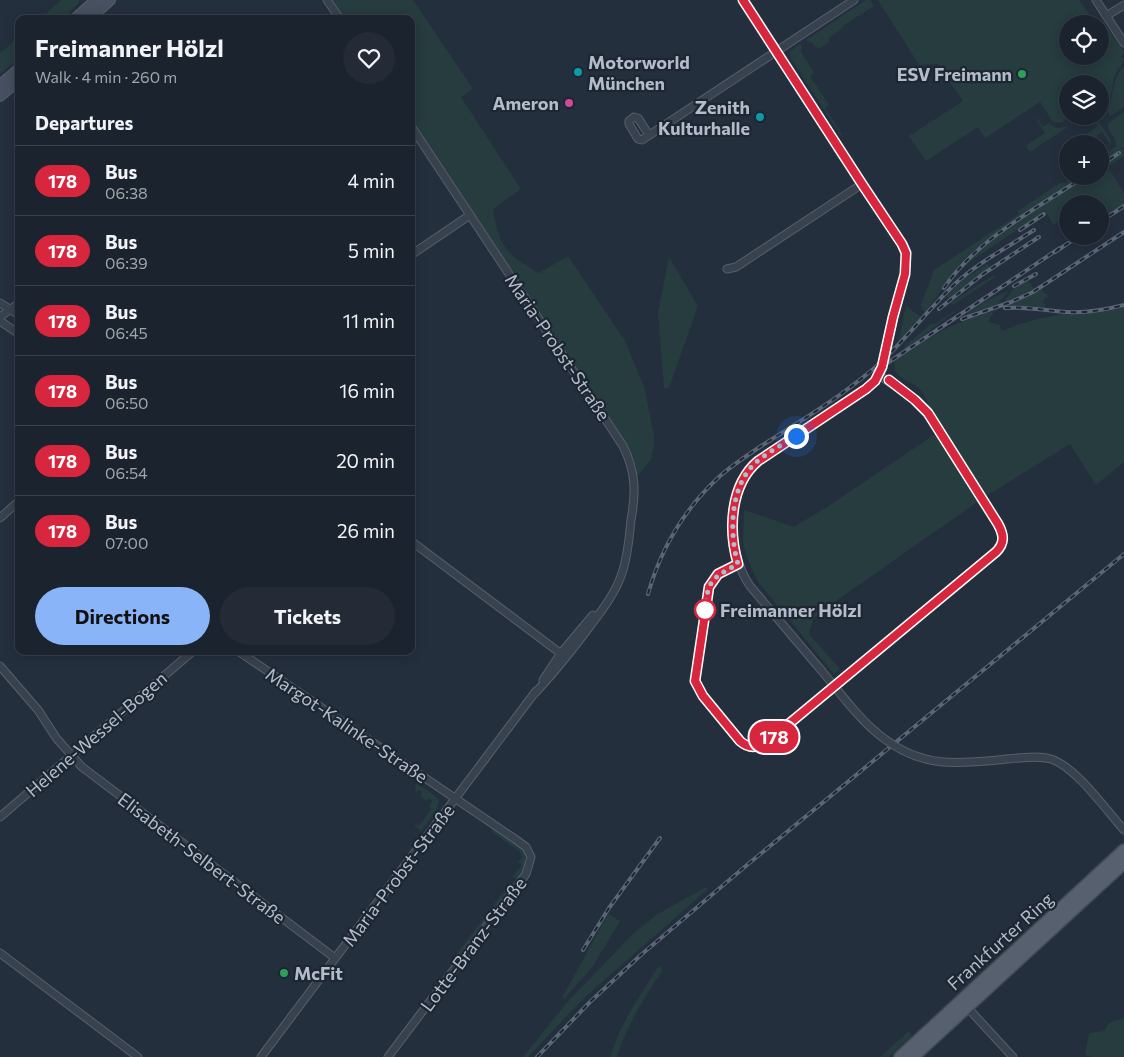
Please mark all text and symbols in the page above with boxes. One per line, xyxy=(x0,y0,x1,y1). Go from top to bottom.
map controls xyxy=(1059,15,1109,245)
button: locate xyxy=(1059,15,1109,65)
button: heart xyxy=(343,32,395,84)
text: Freimanner Hölzl xyxy=(35,33,224,62)
place label: Motorworld München xyxy=(588,51,690,94)
place label: ESV Freimann xyxy=(897,63,1012,85)
marker: Motorworld München xyxy=(572,66,584,78)
text: Walk · 4 min · 260 m xyxy=(35,67,177,86)
marker: ESV Freimann xyxy=(1016,68,1028,80)
button: layers xyxy=(1059,75,1109,125)
place label: Ameron xyxy=(493,92,559,114)
place label: Zenith Kulturhalle xyxy=(658,96,750,139)
marker: Ameron xyxy=(563,97,575,109)
text: Departures xyxy=(35,111,133,134)
marker: Zenith Kulturhalle xyxy=(754,111,766,123)
button: + xyxy=(1059,135,1109,185)
text: Bus xyxy=(105,160,137,183)
text: 4 min xyxy=(348,169,395,192)
text: 178 xyxy=(48,170,77,192)
text: 06:38 xyxy=(105,183,148,202)
button: − xyxy=(1059,195,1109,245)
text: Bus xyxy=(105,230,137,253)
text: 5 min xyxy=(348,239,395,262)
text: 178 xyxy=(48,240,77,262)
text: 06:39 xyxy=(105,253,148,272)
street label: Maria-Probst-Straße xyxy=(501,269,615,425)
text: Bus xyxy=(105,300,137,323)
text: 11 min xyxy=(343,309,395,332)
text: 178 xyxy=(48,310,77,332)
text: 06:45 xyxy=(105,323,148,342)
text: Bus xyxy=(105,370,137,393)
text: 16 min xyxy=(339,379,395,402)
text: 178 xyxy=(48,380,77,402)
text: 06:50 xyxy=(105,393,149,412)
your location xyxy=(784,424,809,449)
text: Bus xyxy=(105,440,137,463)
text: 20 min xyxy=(336,449,395,472)
text: 178 xyxy=(48,450,77,472)
text: 06:54 xyxy=(105,463,148,482)
text: Bus xyxy=(105,510,137,533)
text: 26 min xyxy=(337,519,395,542)
text: 178 xyxy=(48,520,77,542)
text: 07:00 xyxy=(105,533,148,552)
button: Directions xyxy=(35,587,210,645)
button: Tickets xyxy=(220,587,395,645)
marker: Freimanner Hölzl xyxy=(694,599,716,621)
place label: Freimanner Hölzl xyxy=(720,599,862,621)
street label: Margot-Kalinke-Straße xyxy=(262,663,432,787)
street label: Helene-Wessel-Bogen xyxy=(21,667,171,801)
line badge: 178 xyxy=(745,721,803,753)
text: 178 xyxy=(759,726,789,748)
street label: Elisabeth-Selbert-Straße xyxy=(114,788,290,928)
street label: Maria-Probst-Straße xyxy=(337,800,459,950)
street label: Lotte-Branz-Straße xyxy=(415,873,531,1015)
street label: Frankfurter Ring xyxy=(942,887,1058,994)
place label: McFit xyxy=(294,962,343,984)
marker: McFit xyxy=(278,967,290,979)

